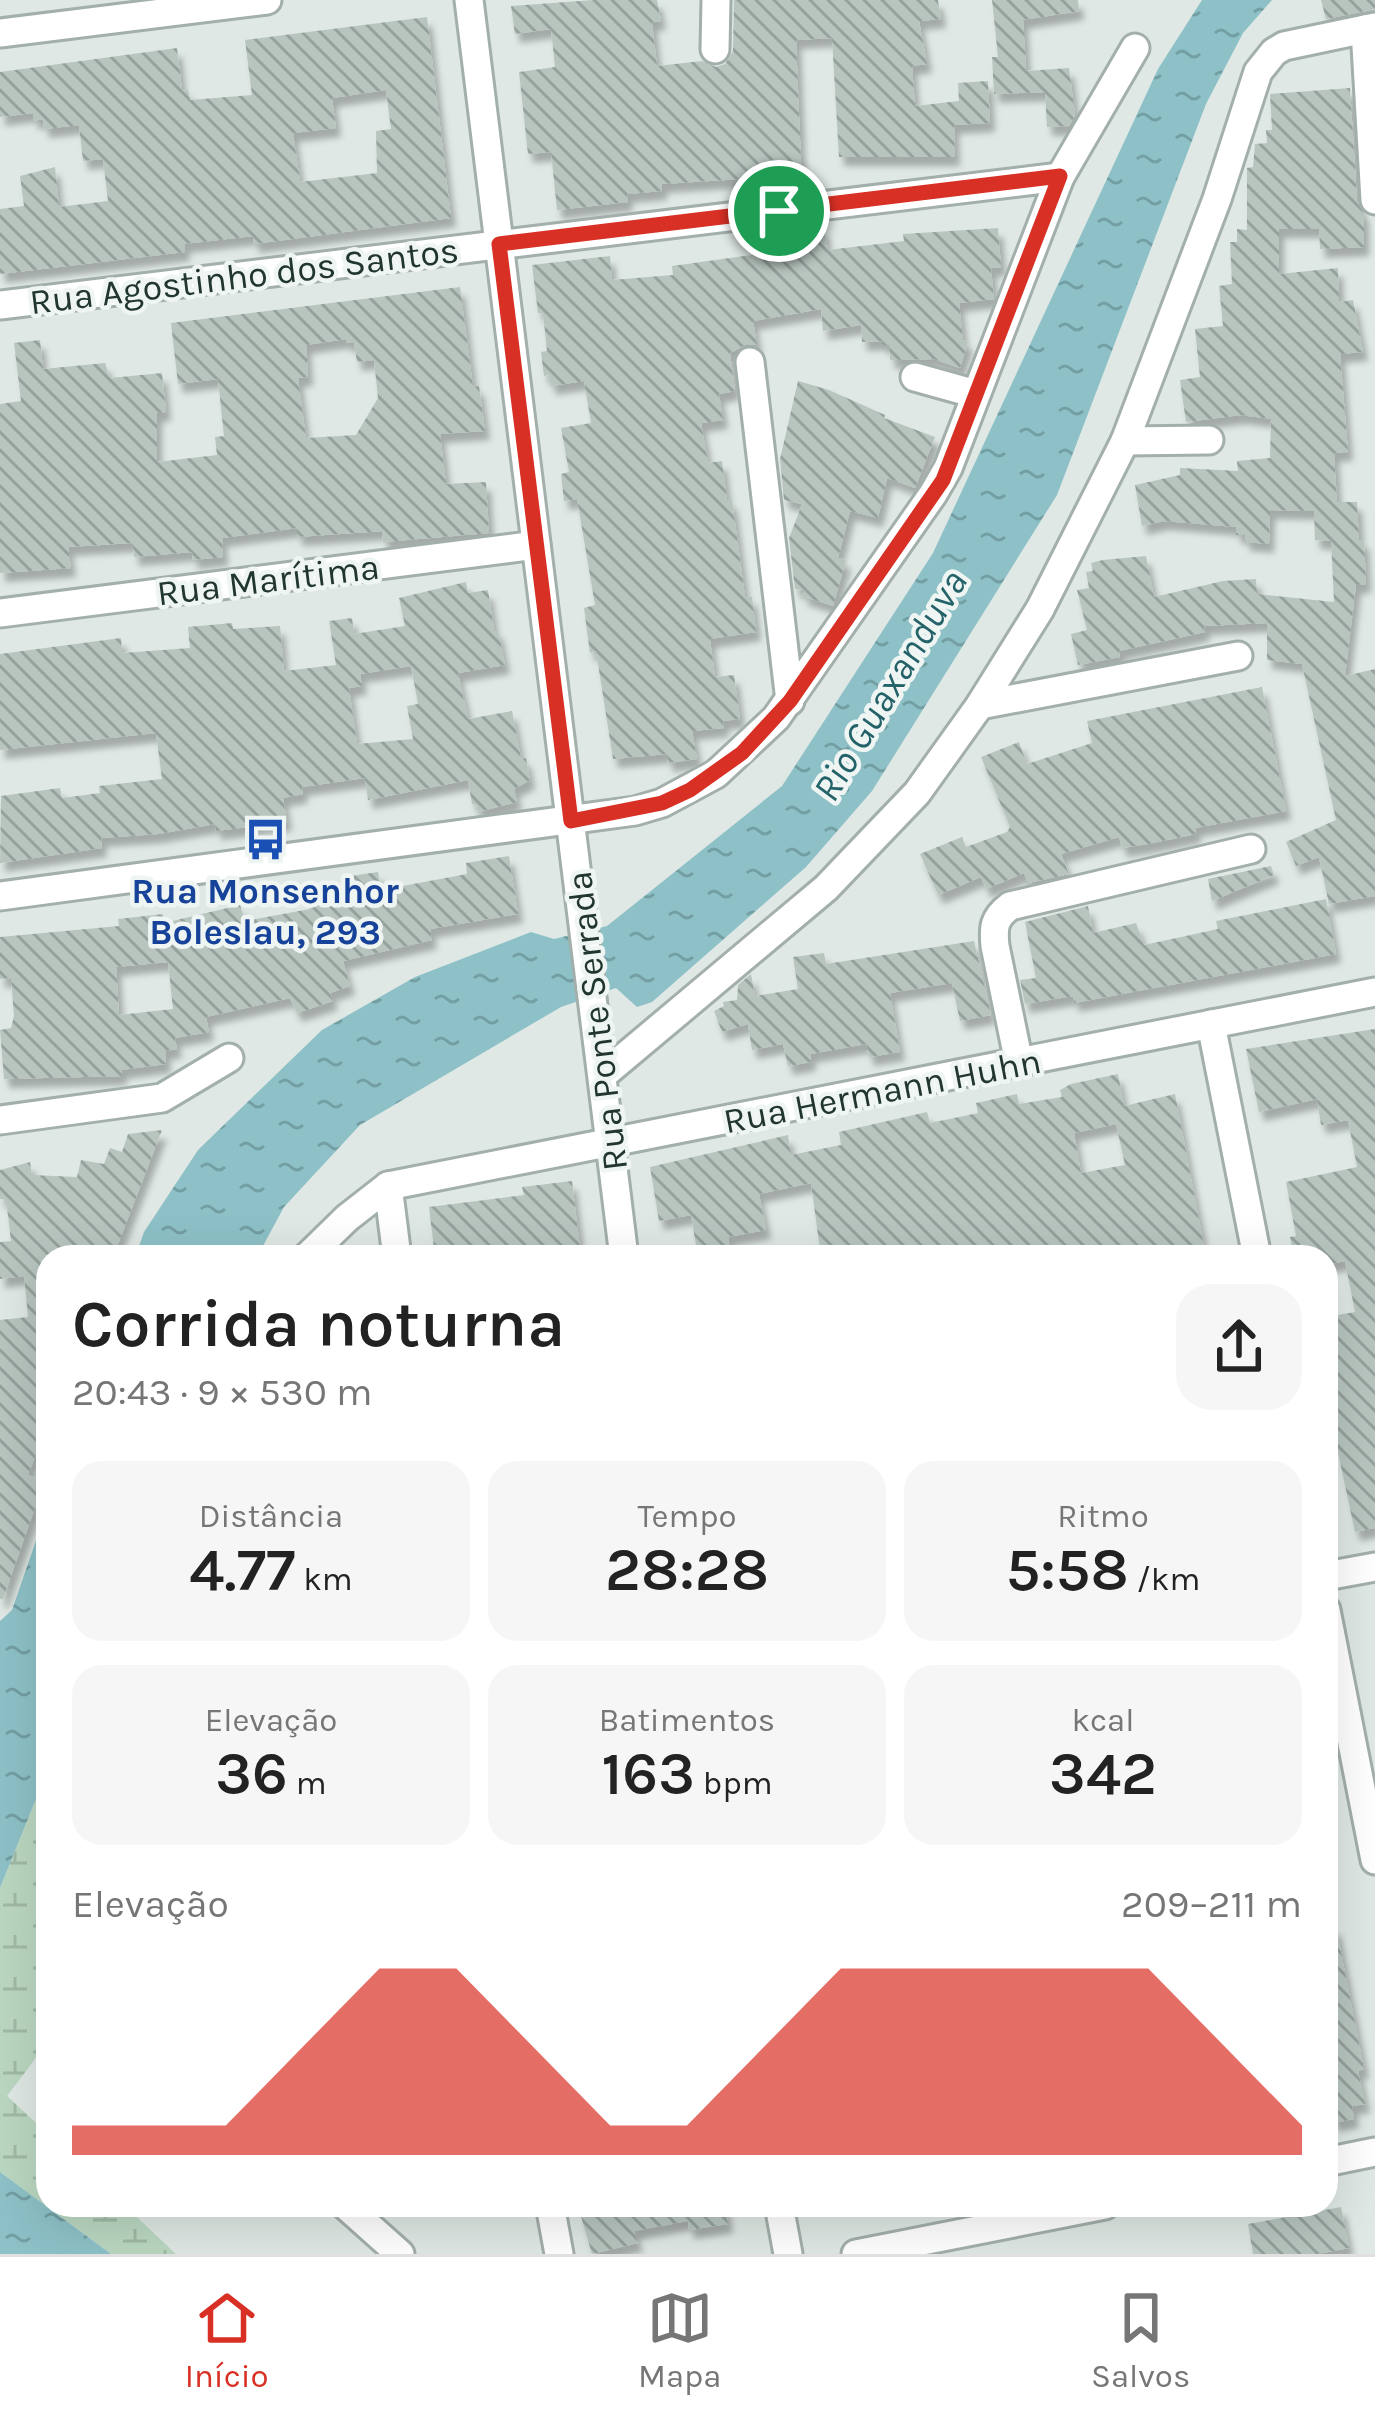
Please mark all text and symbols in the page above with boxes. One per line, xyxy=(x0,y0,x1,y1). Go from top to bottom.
pin xyxy=(728,160,830,262)
icon: arrive xyxy=(746,178,812,244)
street label: Rua Agostinho dos Santos xyxy=(27,229,461,323)
street label: Rua Marítima xyxy=(154,545,382,614)
water label: Rio Guaxanduva xyxy=(803,562,977,809)
bus stop icon: Rua Monsenhor Boleslau, 293 xyxy=(242,817,288,863)
street label: Rua Ponte Serrada xyxy=(558,869,636,1173)
place label: Rua Monsenhor Boleslau, 293 xyxy=(131,870,399,953)
street label: Rua Hermann Huhn xyxy=(720,1040,1045,1142)
button: share xyxy=(1176,1284,1302,1410)
text: Corrida noturna xyxy=(72,1285,565,1363)
text: 20:43 · 9 × 530 m xyxy=(72,1369,373,1415)
text: Distância xyxy=(199,1497,343,1535)
text: Tempo xyxy=(637,1497,737,1535)
text: Ritmo xyxy=(1057,1497,1149,1535)
text: 4.77 xyxy=(189,1535,295,1605)
text: 28:28 xyxy=(605,1535,769,1605)
text: 5:58 xyxy=(1006,1535,1129,1605)
text: km xyxy=(295,1560,353,1598)
text: /km xyxy=(1129,1560,1200,1598)
text: Elevação xyxy=(205,1701,337,1739)
text: Batimentos xyxy=(599,1701,775,1739)
text: kcal xyxy=(1071,1701,1135,1739)
text: 36 xyxy=(215,1739,288,1809)
text: 163 xyxy=(601,1739,695,1809)
text: 342 xyxy=(1049,1739,1157,1809)
text: m xyxy=(288,1764,327,1802)
text: bpm xyxy=(695,1764,773,1802)
text: Elevação xyxy=(72,1881,229,1927)
text: 209–211 m xyxy=(1121,1881,1302,1927)
tab: Início xyxy=(185,2285,269,2395)
tab: Mapa xyxy=(638,2285,722,2395)
tab: Salvos xyxy=(1091,2285,1190,2395)

